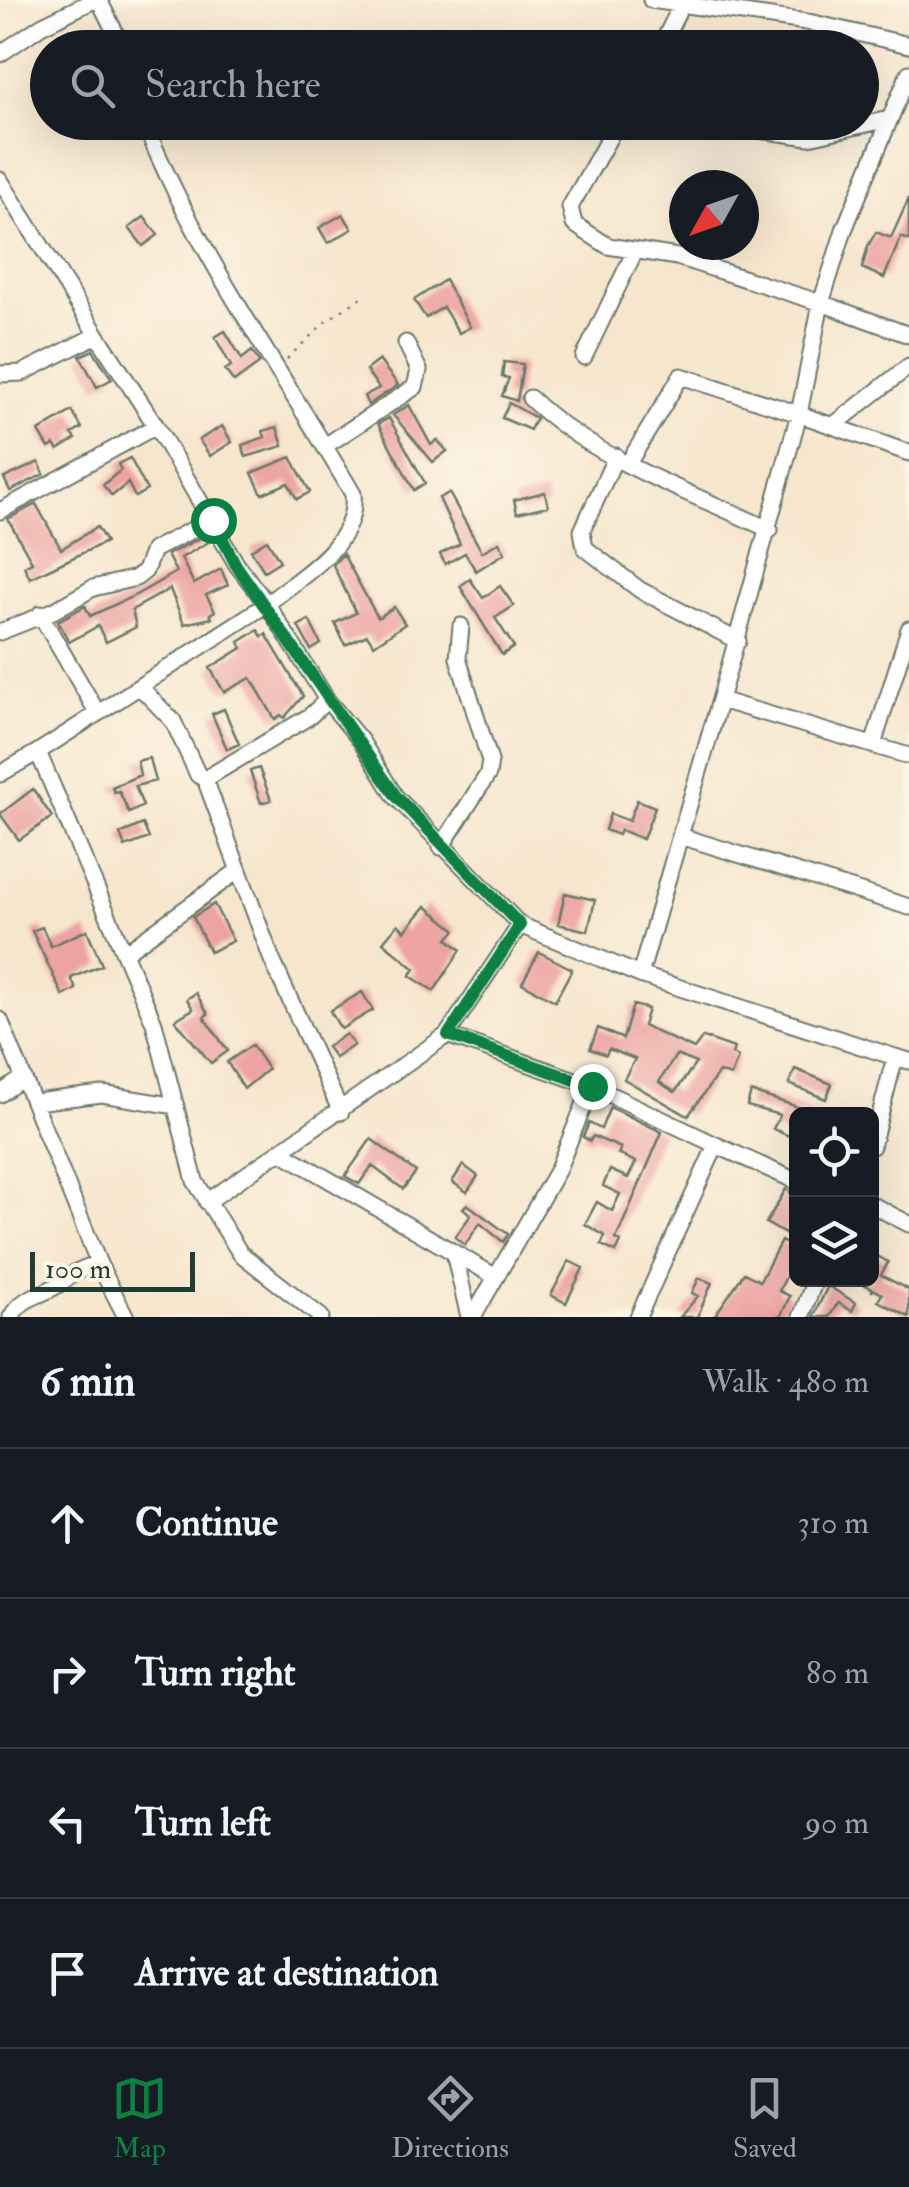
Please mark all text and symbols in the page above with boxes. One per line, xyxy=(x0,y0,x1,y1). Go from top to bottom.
search box xyxy=(30,30,879,140)
icon: search xyxy=(65,58,120,113)
text: Search here xyxy=(145,61,321,109)
north arrow xyxy=(669,170,759,260)
route start xyxy=(191,498,237,544)
route end xyxy=(570,1064,616,1110)
map controls xyxy=(789,1107,879,1287)
button: locate xyxy=(789,1107,879,1197)
button: layers xyxy=(789,1197,879,1287)
scale bar xyxy=(30,1247,195,1292)
text: 100 m xyxy=(45,1252,111,1287)
text: 6 min xyxy=(40,1356,135,1408)
text: Walk · 480 m xyxy=(703,1362,869,1402)
icon: ahead xyxy=(40,1496,95,1551)
text: Continue xyxy=(135,1499,278,1547)
text: 310 m xyxy=(798,1503,869,1543)
icon: right xyxy=(40,1646,95,1701)
text: Turn right xyxy=(135,1649,296,1697)
text: 80 m xyxy=(806,1653,869,1693)
icon: left xyxy=(40,1796,95,1851)
text: Turn left xyxy=(135,1799,271,1847)
text: 90 m xyxy=(805,1803,869,1843)
icon: arrive xyxy=(40,1946,95,2001)
text: Arrive at destination xyxy=(135,1949,439,1997)
tab: Map xyxy=(112,2071,167,2166)
tab: Directions xyxy=(391,2071,509,2166)
tab: Saved xyxy=(733,2071,797,2166)

